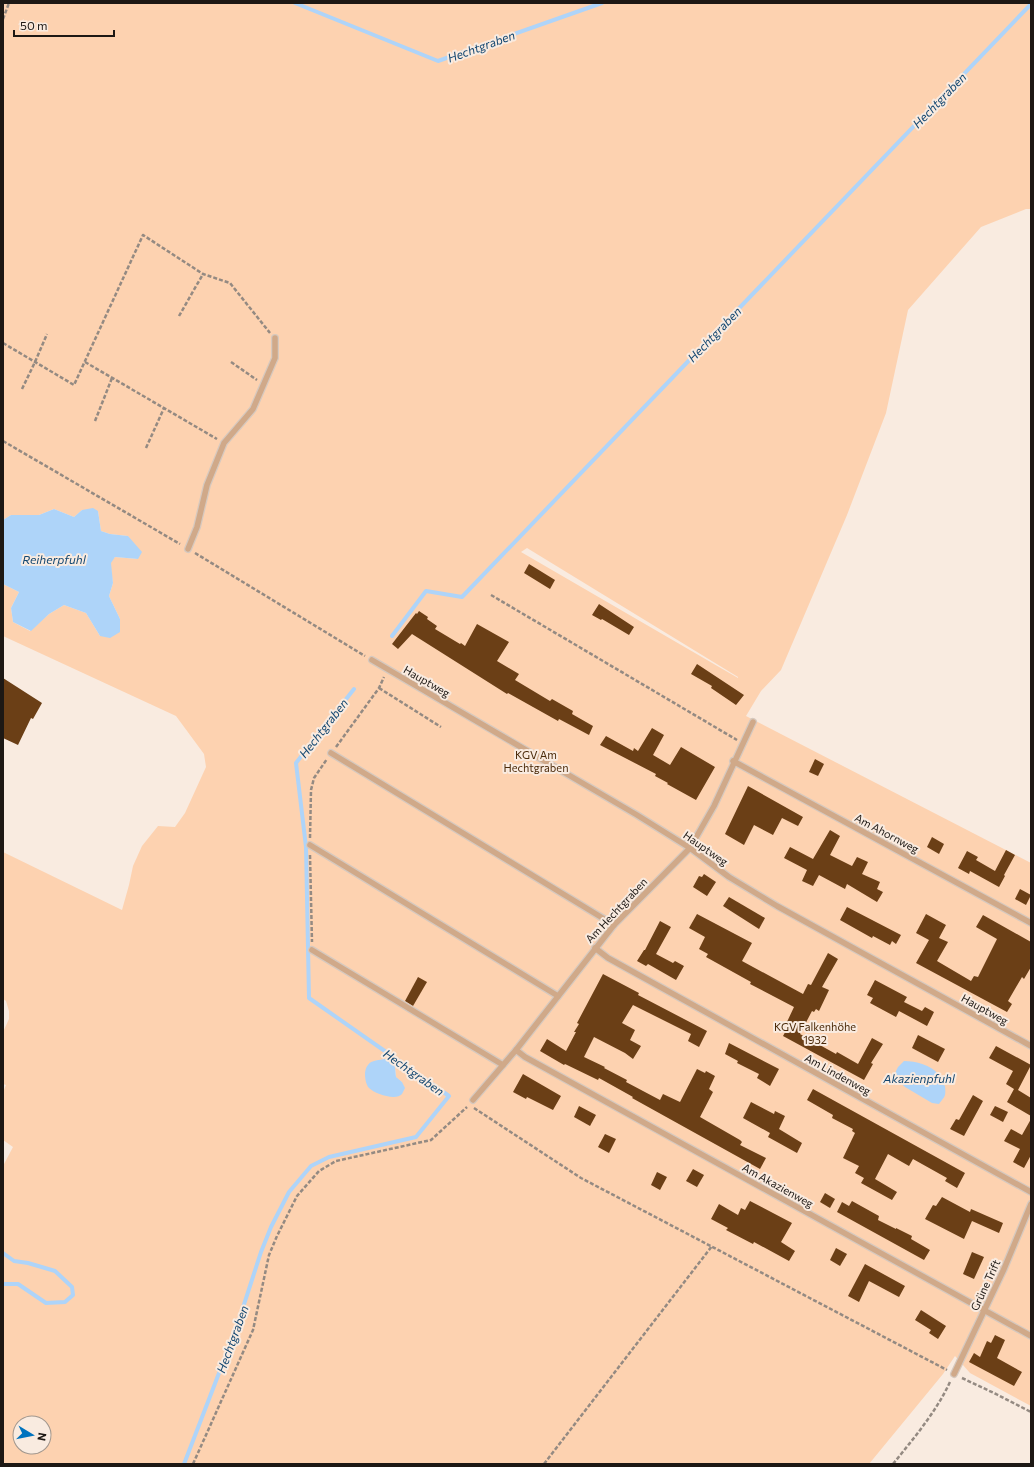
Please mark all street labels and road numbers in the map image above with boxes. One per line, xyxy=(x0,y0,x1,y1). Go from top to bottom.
street label: Hauptweg xyxy=(401,663,453,700)
street label: Am Ahornweg xyxy=(853,811,921,855)
street label: Hauptweg xyxy=(681,828,731,868)
street label: Am Hechtgraben xyxy=(583,875,649,945)
street label: Hauptweg xyxy=(959,991,1011,1027)
street label: Am Lindenweg xyxy=(803,1051,873,1098)
street label: Am Akazienweg xyxy=(740,1160,816,1210)
street label: Grüne Trift xyxy=(967,1257,1003,1313)

